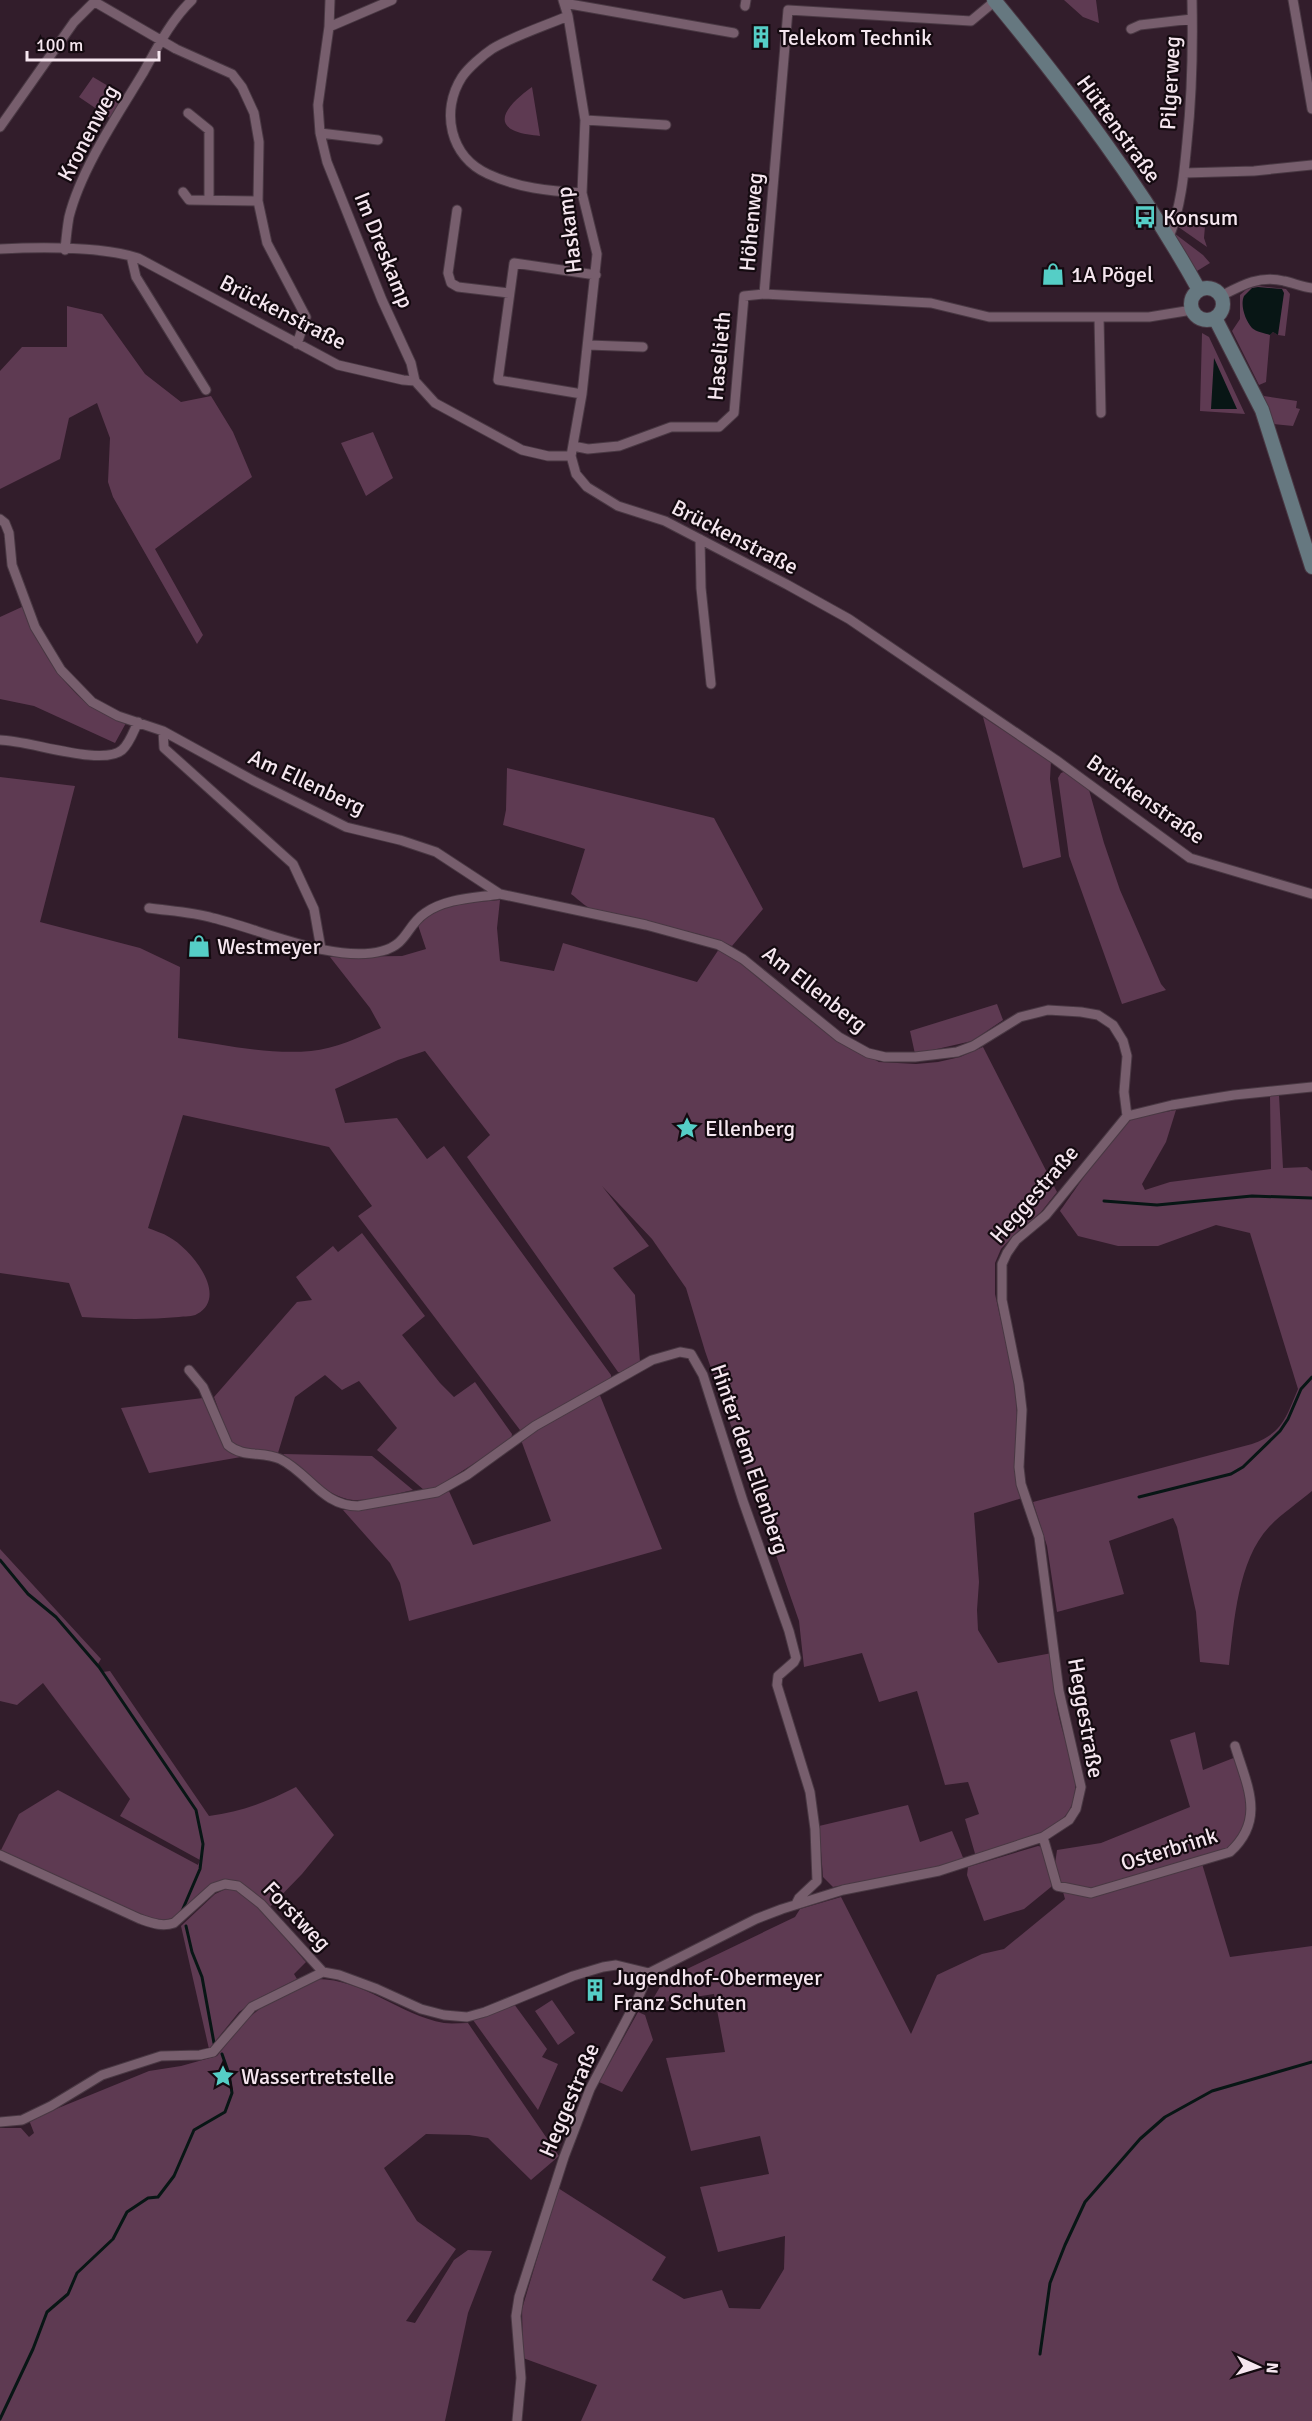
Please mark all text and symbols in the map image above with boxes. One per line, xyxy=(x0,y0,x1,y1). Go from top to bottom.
scale bar xyxy=(27,24,159,62)
building icon: Telekom Technik xyxy=(748,24,774,50)
place label: Telekom Technik xyxy=(779,24,932,51)
text: 100 m xyxy=(36,34,83,56)
street label: Pilgerweg xyxy=(1154,35,1186,131)
street label: Hüttenstraße xyxy=(1071,70,1167,188)
street label: Kronenweg xyxy=(51,80,125,186)
street label: Höhenweg xyxy=(733,171,769,273)
street label: Haskamp xyxy=(550,185,588,275)
street label: Im Dreskamp xyxy=(348,188,420,312)
bus stop icon: Konsum xyxy=(1132,204,1158,230)
place label: Konsum xyxy=(1163,204,1238,231)
shop icon: 1A Pögel xyxy=(1040,261,1066,287)
place label: 1A Pögel xyxy=(1071,261,1154,288)
street label: Brückenstraße xyxy=(215,269,351,355)
street label: Haselieth xyxy=(702,310,736,402)
street label: Brückenstraße xyxy=(667,494,803,580)
street label: Am Ellenberg xyxy=(244,743,370,821)
street label: Brückenstraße xyxy=(1082,748,1210,850)
shop icon: Westmeyer xyxy=(186,933,212,959)
place label: Westmeyer xyxy=(217,933,321,960)
street label: Am Ellenberg xyxy=(757,940,873,1038)
place icon: Ellenberg xyxy=(674,1115,700,1141)
place label: Ellenberg xyxy=(705,1115,795,1142)
street label: Heggestraße xyxy=(984,1139,1084,1249)
street label: Hinter dem Ellenberg xyxy=(705,1360,795,1558)
street label: Heggestraße xyxy=(1062,1656,1110,1780)
street label: Osterbrink xyxy=(1117,1822,1221,1876)
street label: Forstweg xyxy=(257,1876,337,1956)
place label: Jugendhof-Obermeyer Franz Schuten xyxy=(613,1964,822,2016)
building icon: Jugendhof-Obermeyer Franz Schuten xyxy=(582,1977,608,2003)
street label: Heggestraße xyxy=(533,2039,605,2161)
place icon: Wassertretstelle xyxy=(210,2063,236,2089)
place label: Wassertretstelle xyxy=(241,2063,395,2090)
north arrow xyxy=(1228,2337,1288,2397)
text: N xyxy=(1262,2362,1282,2374)

